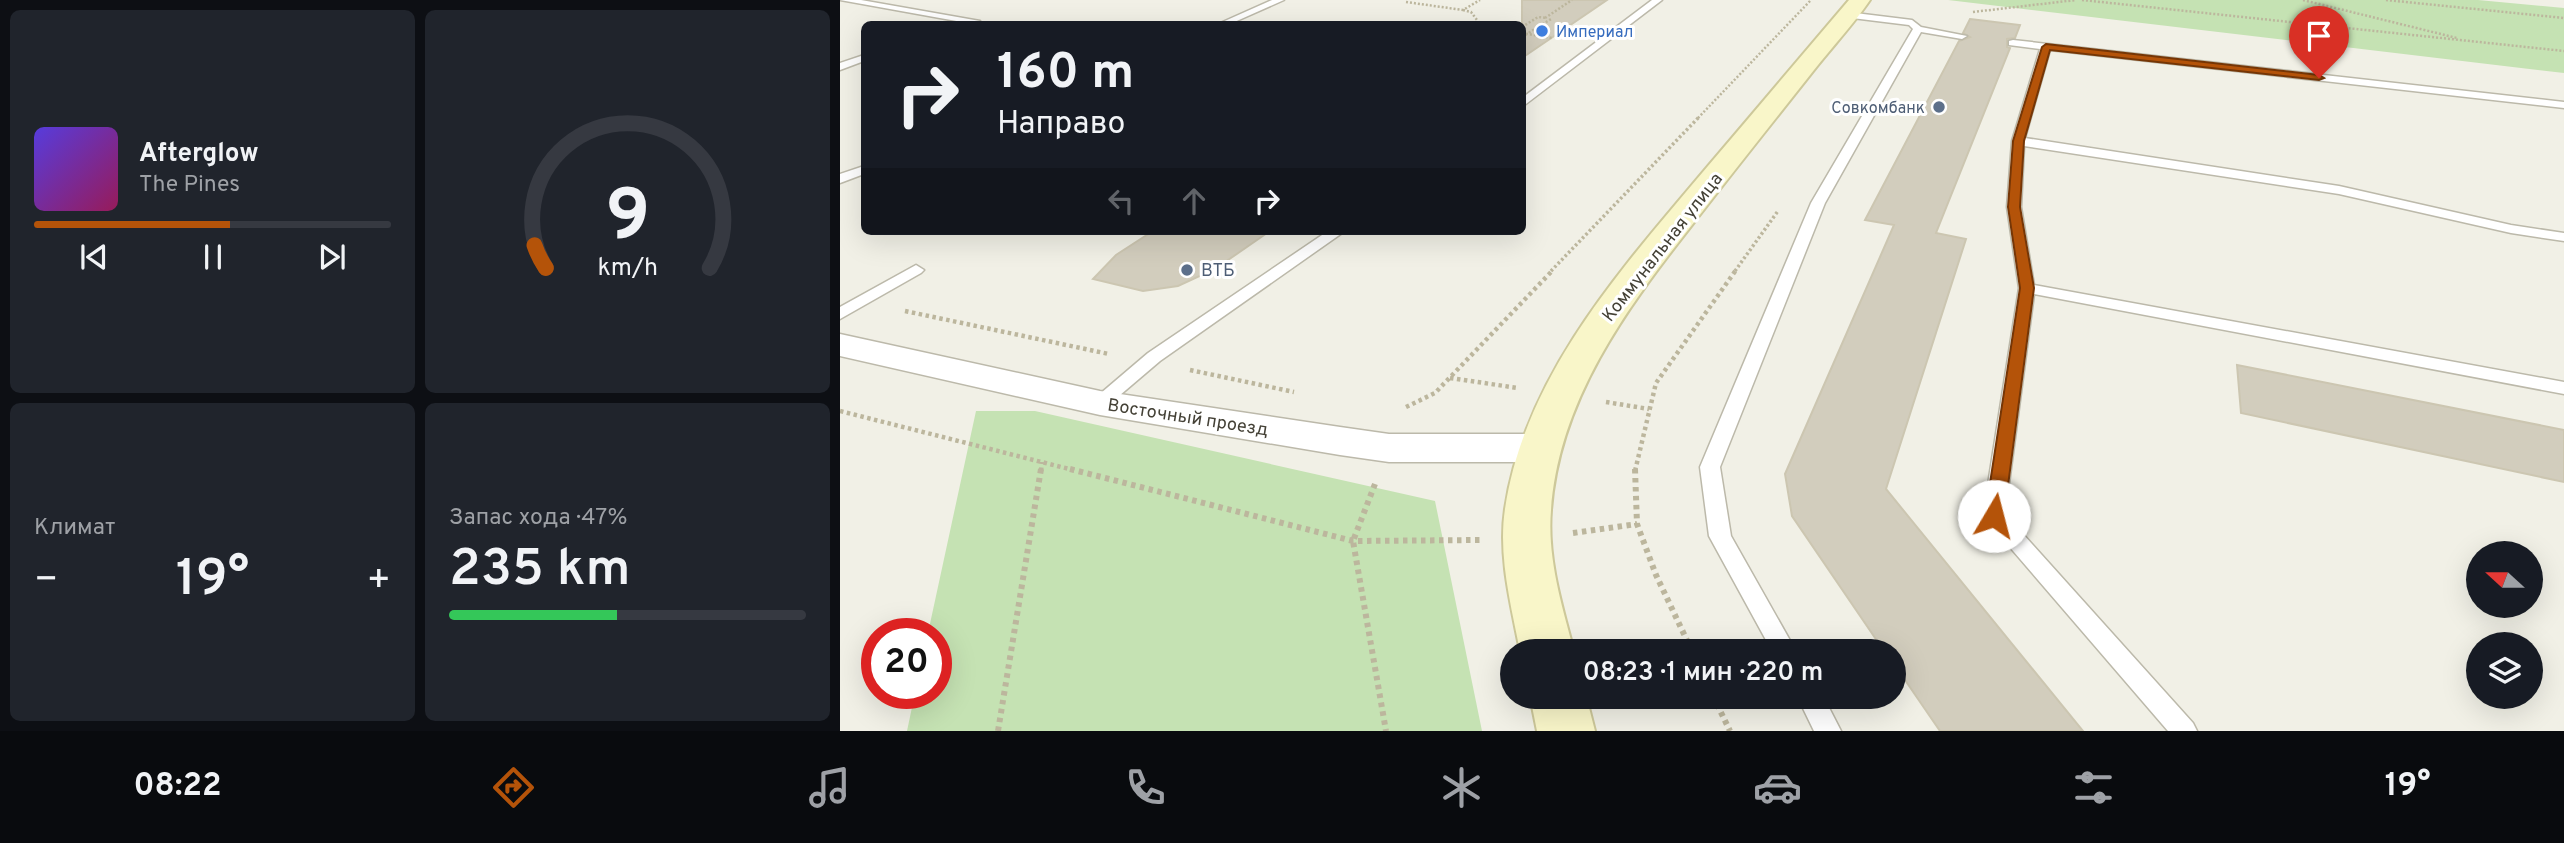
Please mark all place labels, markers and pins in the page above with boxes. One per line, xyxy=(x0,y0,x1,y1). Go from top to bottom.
pin xyxy=(2289,6,2349,78)
marker: Империал xyxy=(1534,23,1550,39)
place label: Империал xyxy=(1556,23,1633,43)
place label: Совкомбанк xyxy=(1831,99,1925,119)
marker: Совкомбанк xyxy=(1931,99,1947,115)
place label: ВТБ xyxy=(1201,260,1235,283)
marker: ВТБ xyxy=(1179,262,1195,278)

